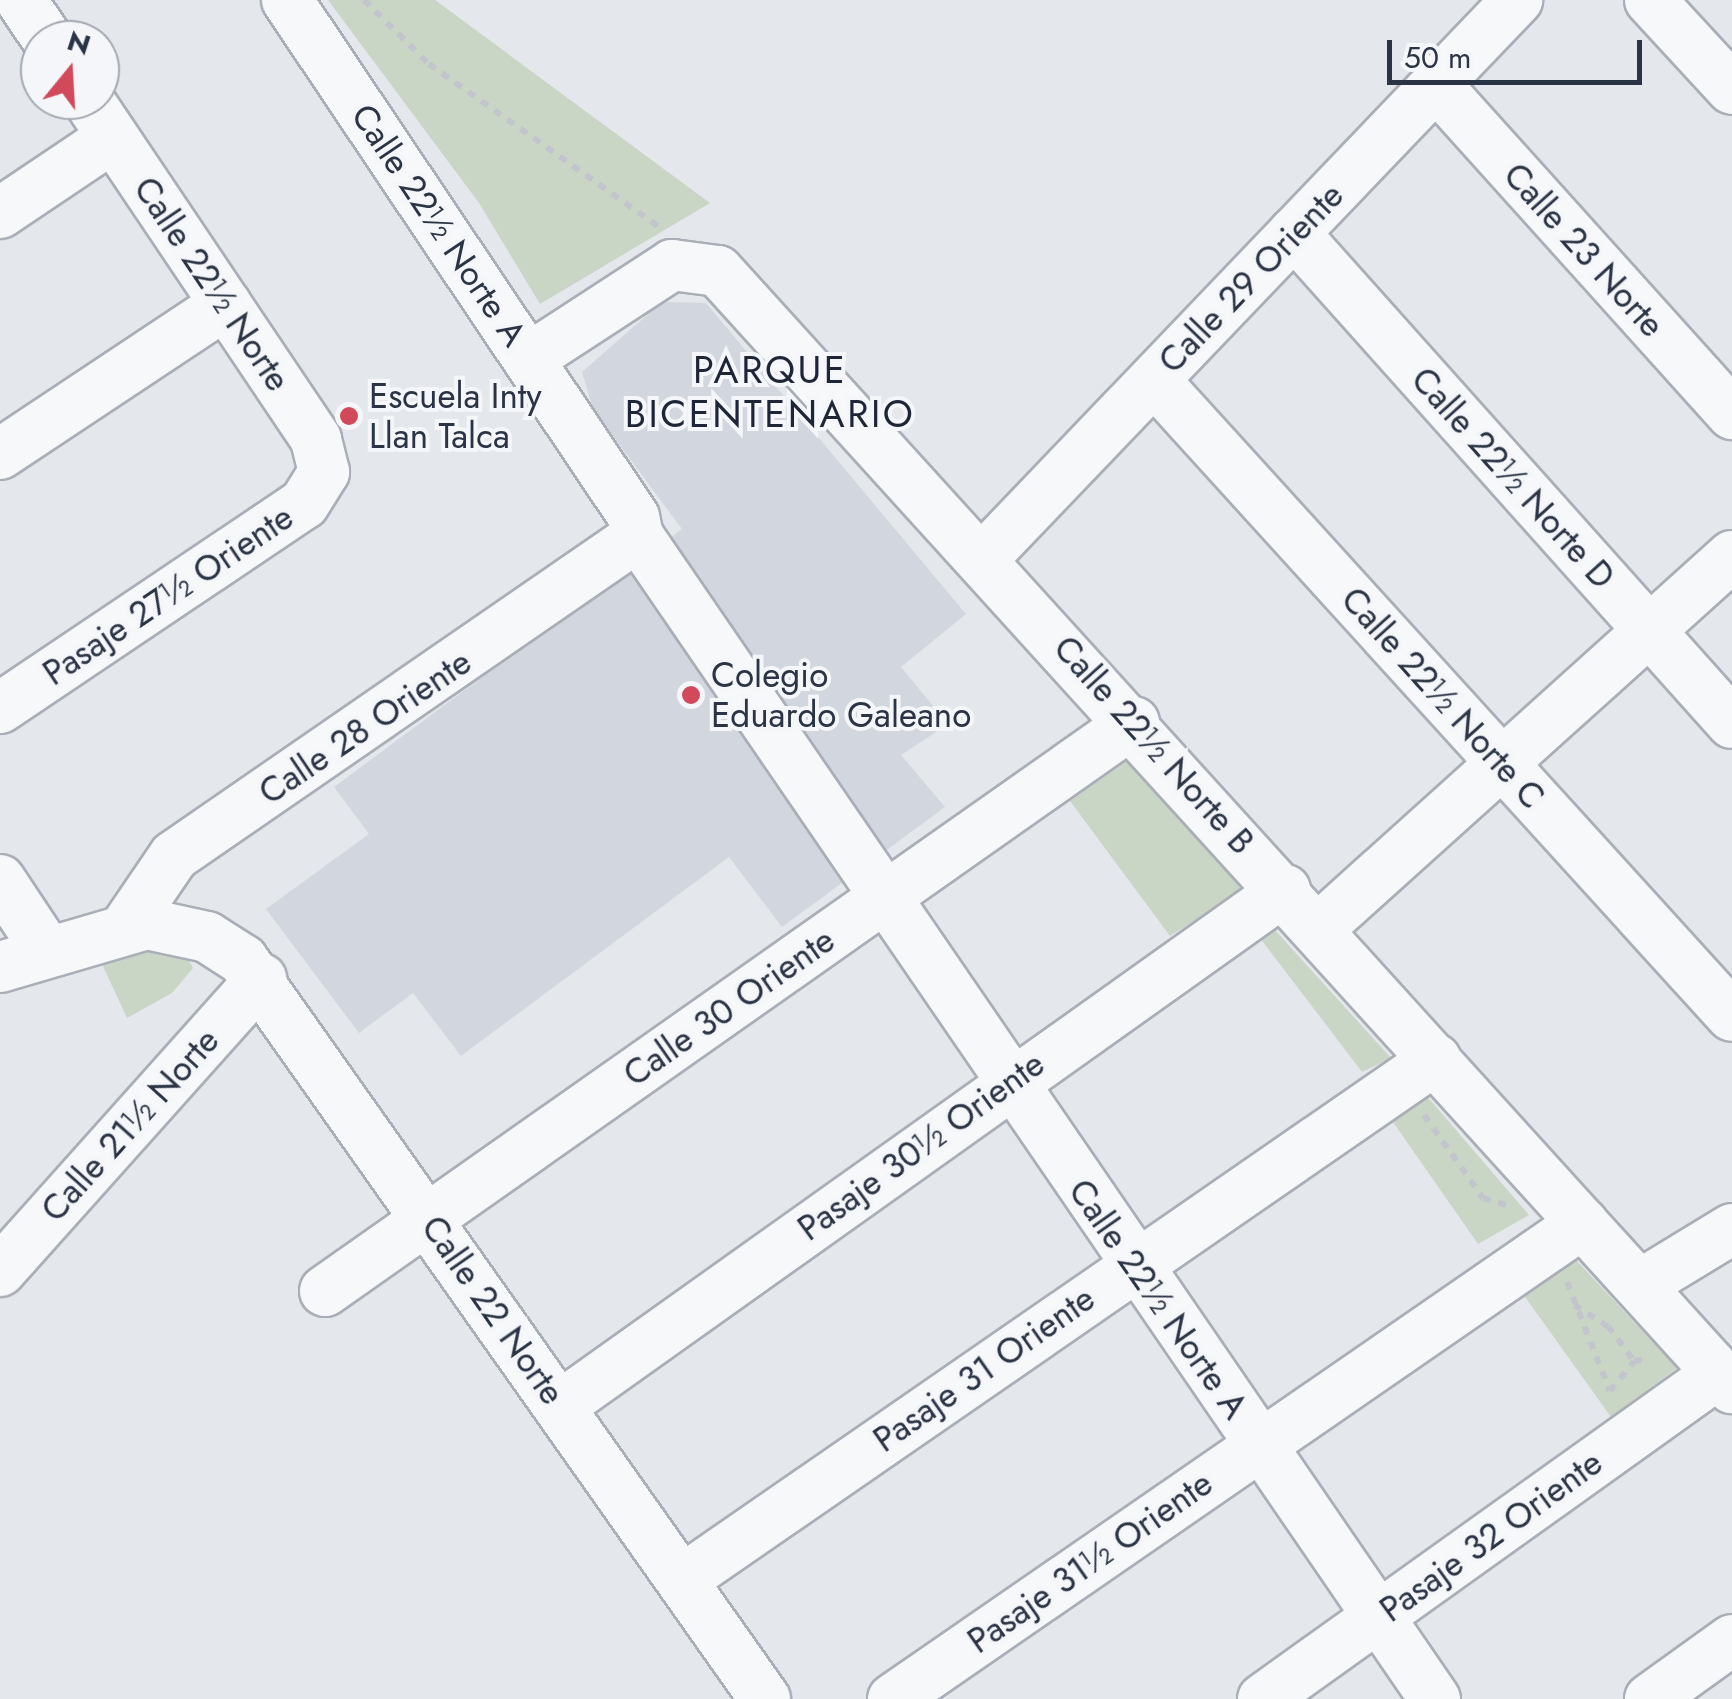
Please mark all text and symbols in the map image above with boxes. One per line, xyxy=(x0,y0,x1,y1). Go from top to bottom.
north arrow xyxy=(20,20,120,120)
text: N xyxy=(62,20,96,66)
scale bar xyxy=(1392,20,1647,82)
text: 50 m xyxy=(1404,36,1471,79)
street label: Calle 22½ Norte A xyxy=(343,96,535,354)
street label: Calle 23 Norte xyxy=(1495,154,1673,346)
street label: Calle 22½ Norte xyxy=(125,169,299,399)
street label: Calle 29 Oriente xyxy=(1150,174,1352,382)
district label: PARQUE BICENTENARIO xyxy=(625,347,915,436)
street label: Calle 22½ Norte D xyxy=(1403,359,1623,597)
place label: Escuela Inty Llan Talca xyxy=(369,375,542,457)
marker: Escuela Inty Llan Talca xyxy=(338,405,360,427)
street label: Pasaje 27½ Oriente xyxy=(35,496,301,694)
street label: Calle 22½ Norte C xyxy=(1333,579,1553,817)
street label: Calle 22½ Norte B xyxy=(1045,627,1263,863)
street label: Calle 28 Oriente xyxy=(251,641,479,813)
place label: Colegio Eduardo Galeano xyxy=(711,654,971,736)
marker: Colegio Eduardo Galeano xyxy=(680,684,702,706)
street label: Calle 30 Oriente xyxy=(616,919,842,1095)
street label: Calle 21½ Norte xyxy=(32,1020,228,1230)
street label: Pasaje 30½ Oriente xyxy=(790,1043,1052,1249)
street label: Calle 22½ Norte A xyxy=(1060,1171,1256,1427)
street label: Calle 22 Norte xyxy=(413,1208,573,1412)
street label: Pasaje 31 Oriente xyxy=(865,1277,1103,1461)
street label: Pasaje 32 Oriente xyxy=(1372,1441,1610,1631)
street label: Pasaje 31½ Oriente xyxy=(960,1462,1220,1662)

